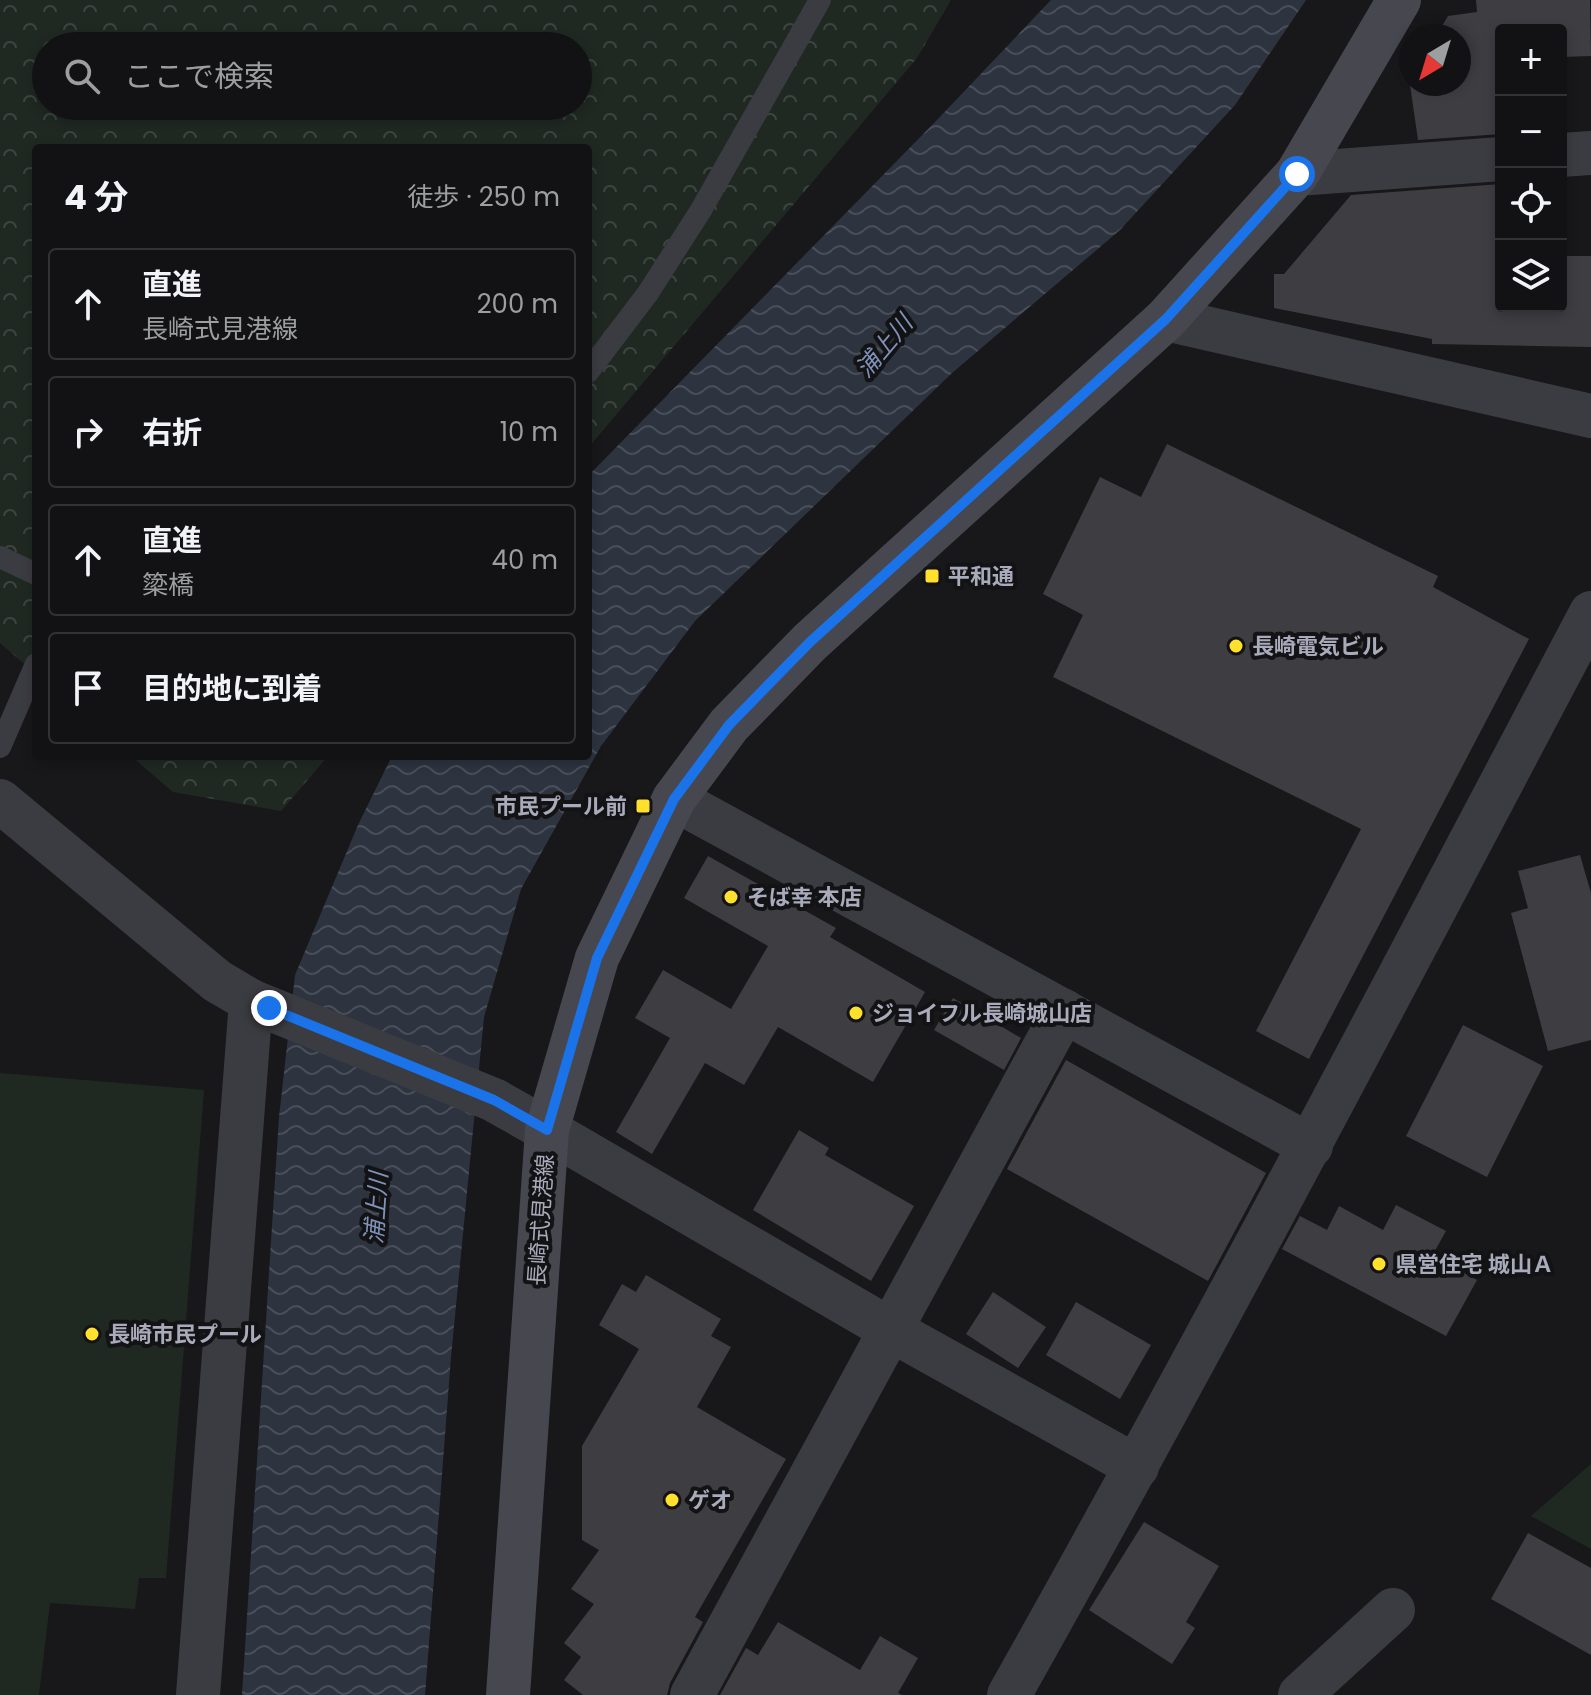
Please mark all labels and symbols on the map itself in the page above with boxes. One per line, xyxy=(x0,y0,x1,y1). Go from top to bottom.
north arrow xyxy=(1399,24,1471,96)
route start xyxy=(1279,156,1315,192)
water label: 浦上川 xyxy=(848,306,922,384)
place label: 平和通 xyxy=(948,561,1014,592)
marker: 平和通 xyxy=(923,567,941,585)
place label: 長崎電気ビル xyxy=(1252,631,1384,662)
marker: 長崎電気ビル xyxy=(1227,637,1245,655)
place label: 市民プール前 xyxy=(495,791,627,822)
marker: 市民プール前 xyxy=(634,797,652,815)
place label: そば幸 本店 xyxy=(747,882,862,913)
marker: そば幸 本店 xyxy=(722,888,740,906)
route end xyxy=(251,990,287,1026)
place label: ジョイフル長崎城山店 xyxy=(872,998,1092,1029)
marker: ジョイフル長崎城山店 xyxy=(847,1004,865,1022)
street label: 長崎式見港線 xyxy=(521,1153,561,1287)
water label: 浦上川 xyxy=(357,1168,395,1245)
place label: 県営住宅 城山Ａ xyxy=(1395,1249,1554,1280)
marker: 県営住宅 城山Ａ xyxy=(1370,1255,1388,1273)
place label: 長崎市民プール xyxy=(108,1319,262,1350)
marker: 長崎市民プール xyxy=(83,1325,101,1343)
place label: ゲオ xyxy=(688,1485,732,1516)
marker: ゲオ xyxy=(663,1491,681,1509)

